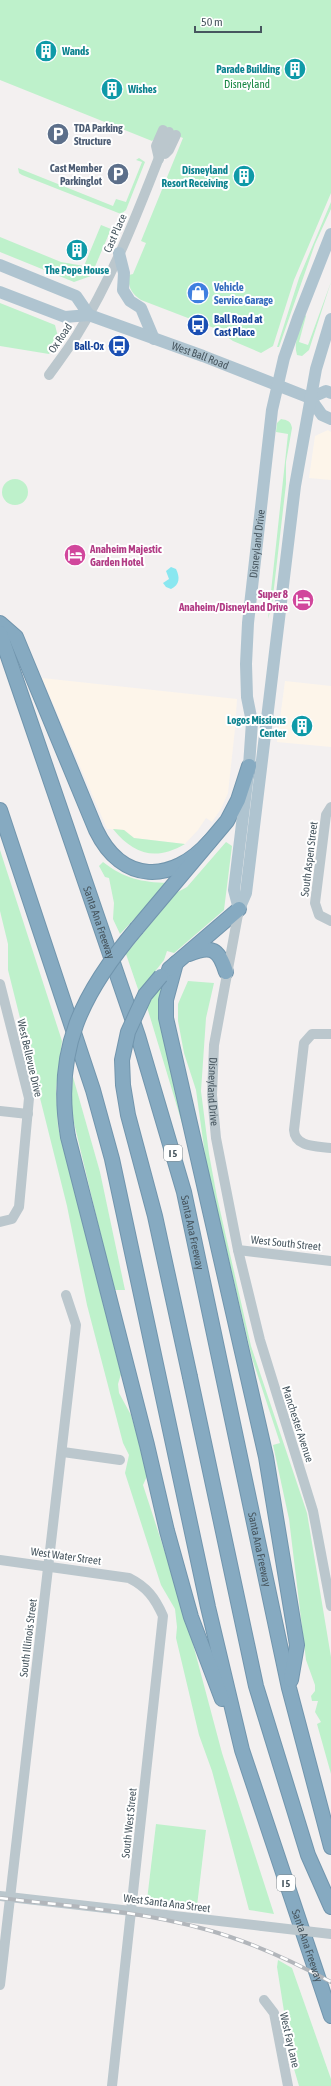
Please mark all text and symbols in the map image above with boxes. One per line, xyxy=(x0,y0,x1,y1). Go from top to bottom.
scale bar xyxy=(195,8,261,34)
text: 50 m xyxy=(201,15,223,29)
building icon: Wands xyxy=(33,38,59,64)
place label: Wands xyxy=(61,45,89,57)
building icon: Parade Building xyxy=(282,56,308,82)
place label: Parade Building xyxy=(216,63,280,75)
building icon: Wishes xyxy=(99,76,125,102)
park label: Disneyland xyxy=(224,78,270,90)
place label: Wishes xyxy=(127,83,157,95)
parking icon: TDA Parking Structure xyxy=(45,121,71,147)
place label: TDA Parking Structure xyxy=(74,122,123,147)
parking icon: Cast Member Parkinglot xyxy=(105,161,131,187)
place label: Cast Member Parkinglot xyxy=(50,162,103,187)
building icon: Disneyland Resort Receiving xyxy=(231,163,257,189)
place label: Disneyland Resort Receiving xyxy=(161,164,228,189)
street label: Cast Place xyxy=(101,212,129,254)
building icon: The Pope House xyxy=(64,237,90,263)
place label: The Pope House xyxy=(45,264,109,276)
shop icon: Vehicle Service Garage xyxy=(185,280,211,306)
place label: Vehicle Service Garage xyxy=(213,281,273,306)
bus stop icon: Ball Road at Cast Place xyxy=(185,312,211,338)
place label: Ball Road at Cast Place xyxy=(214,313,263,338)
street label: Ox Road xyxy=(46,321,74,355)
bus stop icon: Ball-Ox xyxy=(106,333,132,359)
street label: West Ball Road xyxy=(170,339,230,371)
place label: Ball-Ox xyxy=(74,340,105,352)
street label: Disneyland Drive xyxy=(247,509,267,579)
hotel icon: Anaheim Majestic Garden Hotel xyxy=(62,542,88,568)
place label: Anaheim Majestic Garden Hotel xyxy=(89,543,163,568)
hotel icon: Super 8 Anaheim/Disneyland Drive xyxy=(290,587,316,613)
place label: Super 8 Anaheim/Disneyland Drive xyxy=(178,588,288,613)
building icon: Logos Missions Center xyxy=(289,713,315,739)
place label: Logos Missions Center xyxy=(227,714,287,739)
street label: South Aspen Street xyxy=(298,821,320,897)
street label: Santa Ana Freeway xyxy=(81,885,117,961)
street label: West Bellevue Drive xyxy=(15,1018,45,1098)
street label: Disneyland Drive xyxy=(206,1057,221,1127)
road number: I 5 xyxy=(164,1145,182,1161)
street label: Santa Ana Freeway xyxy=(179,1194,206,1271)
street label: West South Street xyxy=(250,1233,322,1253)
street label: Manchester Avenue xyxy=(280,1384,316,1464)
street label: Santa Ana Freeway xyxy=(246,1511,273,1588)
street label: West Water Street xyxy=(30,1545,102,1567)
street label: South Illinois Street xyxy=(17,1598,39,1678)
street label: South West Street xyxy=(119,1787,139,1859)
road number: I 5 xyxy=(277,1875,295,1891)
street label: West Santa Ana Street xyxy=(123,1892,211,1914)
street label: Santa Ana Freeway xyxy=(290,1908,325,1984)
street label: West Fay Lane xyxy=(278,2011,302,2069)

